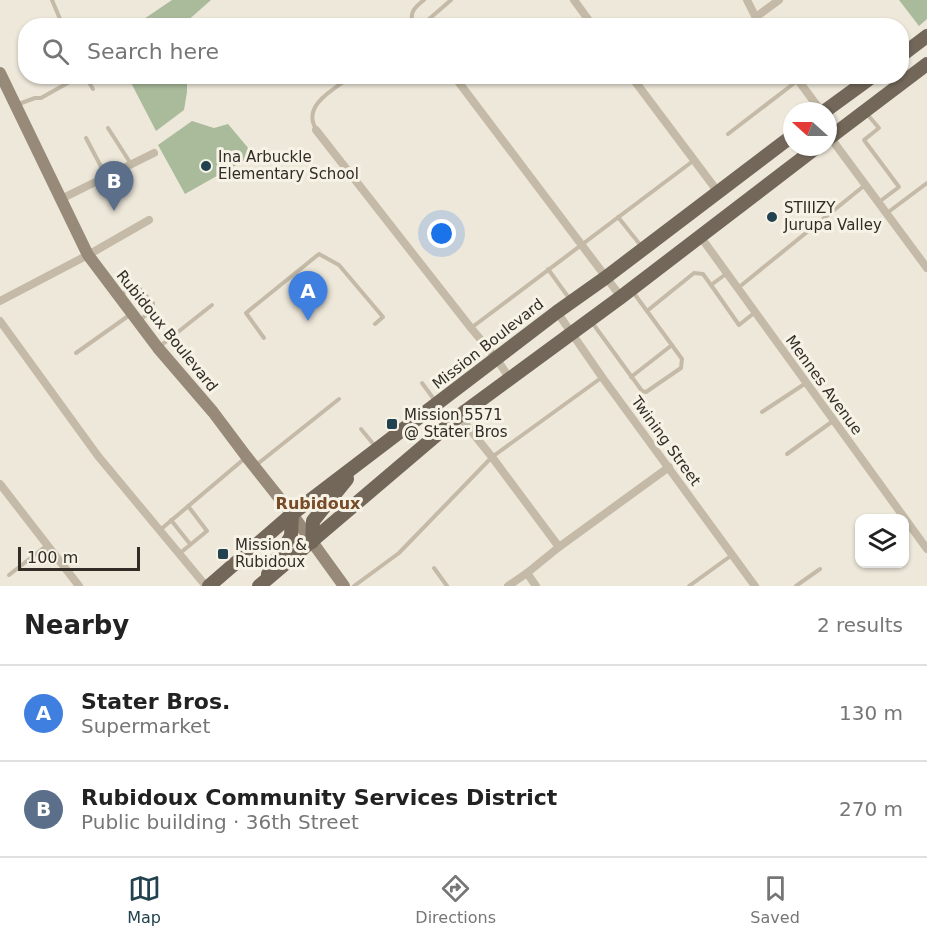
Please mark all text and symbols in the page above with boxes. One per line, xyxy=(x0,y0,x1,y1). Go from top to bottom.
search box xyxy=(18,18,909,84)
icon: search xyxy=(39,35,72,68)
text: Search here xyxy=(87,39,219,64)
north arrow xyxy=(783,102,837,156)
place label: Ina Arbuckle Elementary School xyxy=(218,148,359,183)
marker: Ina Arbuckle Elementary School xyxy=(199,159,213,173)
pin: B xyxy=(94,162,134,211)
place label: STIIIZY Jurupa Valley xyxy=(783,199,882,234)
marker: STIIIZY Jurupa Valley xyxy=(765,210,779,224)
your location xyxy=(427,219,456,248)
street label: Rubidoux Boulevard xyxy=(113,267,221,395)
pin: A xyxy=(288,272,328,321)
street label: Mission Boulevard xyxy=(429,295,547,393)
street label: Mennes Avenue xyxy=(782,332,866,438)
street label: Twining Street xyxy=(627,392,705,489)
place label: Mission 5571 @ Stater Bros xyxy=(404,406,508,441)
marker: Mission 5571 @ Stater Bros xyxy=(385,417,399,431)
district label: Rubidoux xyxy=(276,494,361,513)
map controls xyxy=(855,514,909,568)
button: layers xyxy=(855,514,909,568)
place label: Mission & Rubidoux xyxy=(235,536,307,571)
scale bar xyxy=(18,544,140,572)
marker: Mission & Rubidoux xyxy=(216,547,230,561)
text: 100 m xyxy=(27,548,78,567)
text: Nearby xyxy=(24,610,129,640)
text: 2 results xyxy=(817,613,903,637)
text: Stater Bros. xyxy=(81,689,230,714)
text: A xyxy=(36,701,51,725)
text: 130 m xyxy=(839,701,903,725)
text: Supermarket xyxy=(81,714,210,738)
text: Rubidoux Community Services District xyxy=(81,785,557,810)
text: B xyxy=(36,797,51,821)
text: 270 m xyxy=(839,797,903,821)
text: Public building · 36th Street xyxy=(81,810,359,834)
tab: Map xyxy=(127,872,161,927)
tab: Directions xyxy=(415,872,496,927)
tab: Saved xyxy=(750,872,800,927)

